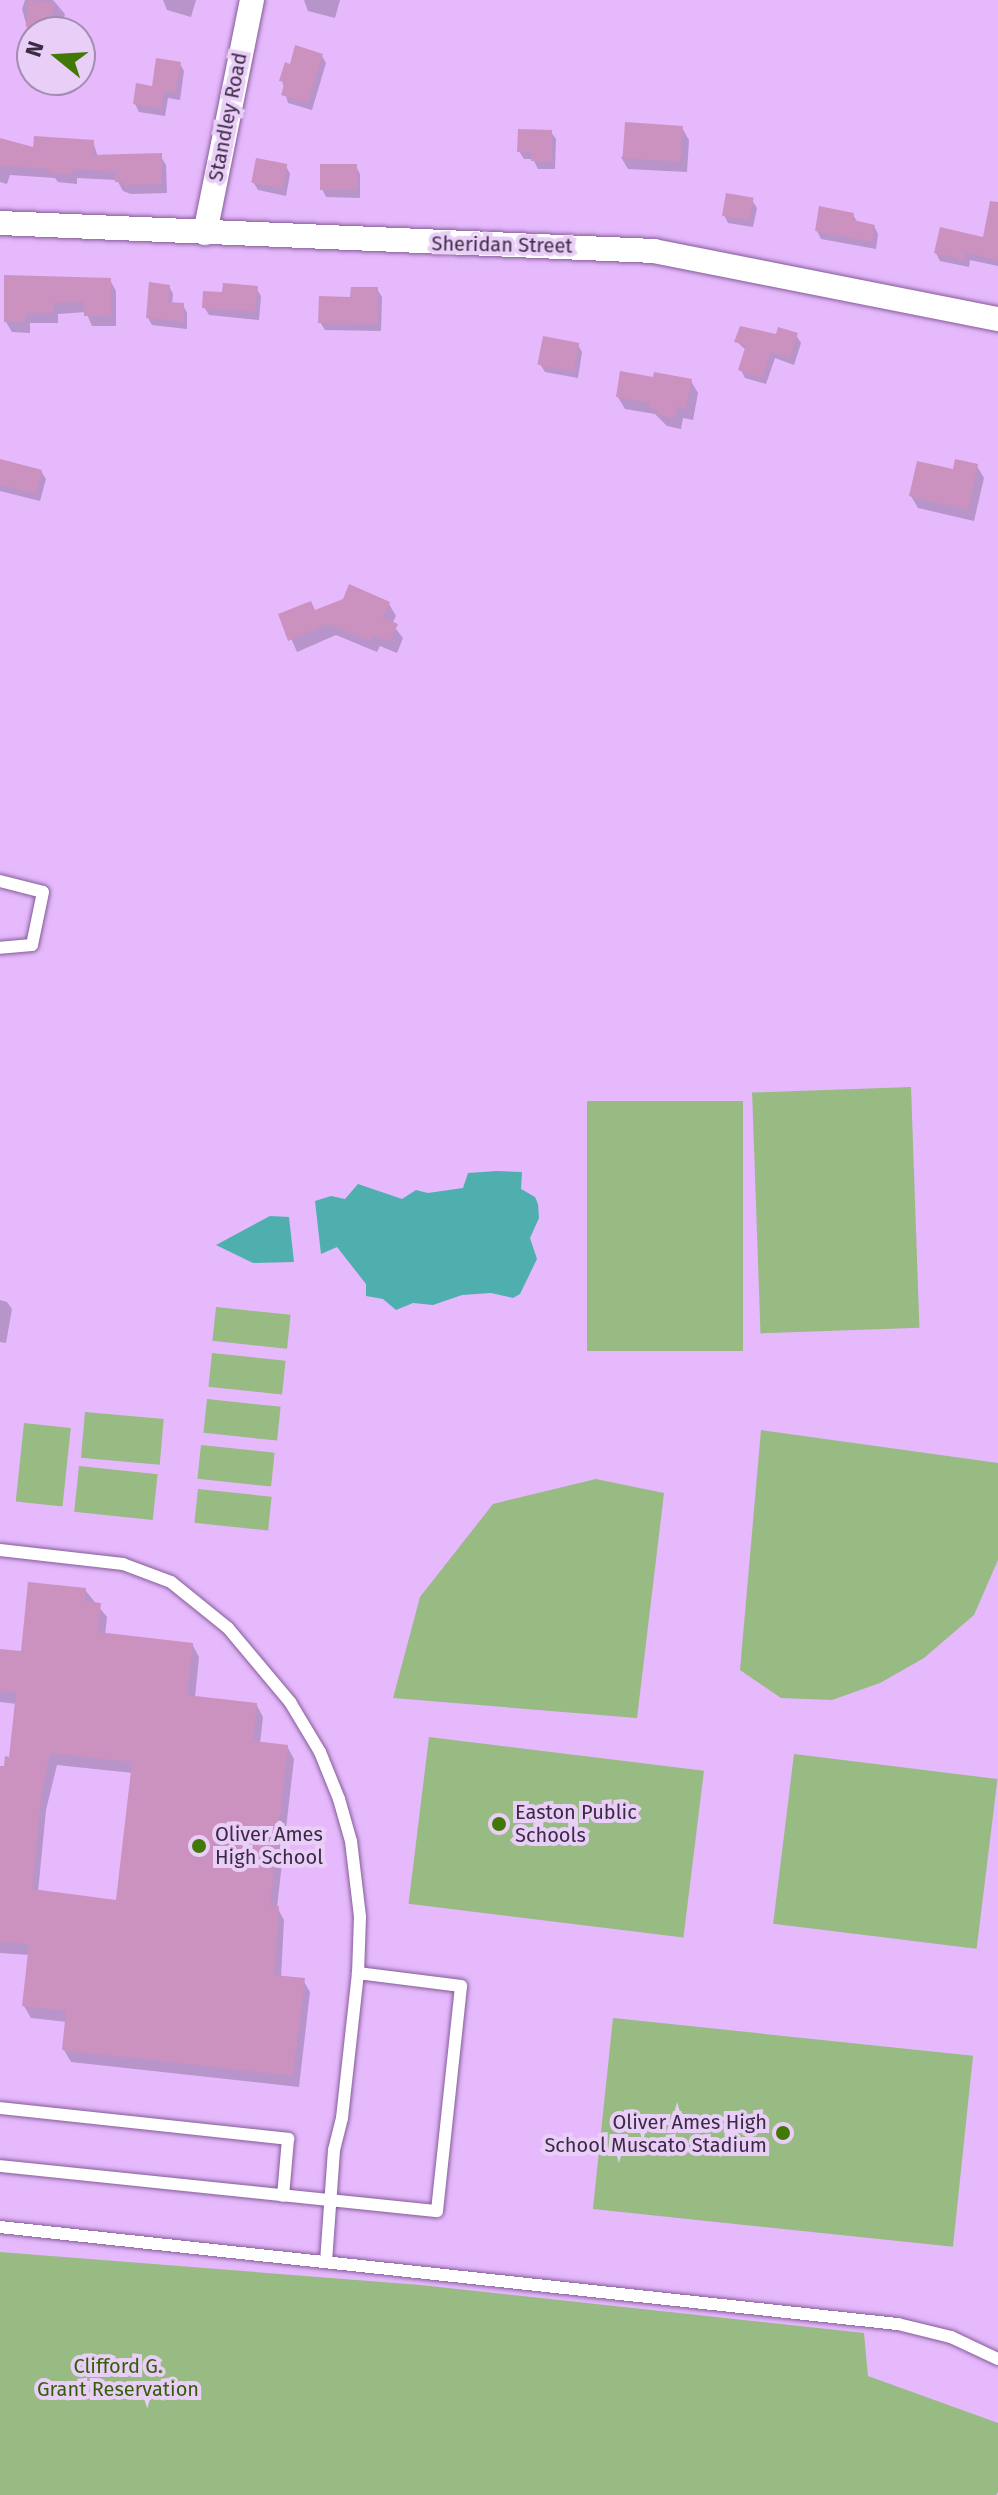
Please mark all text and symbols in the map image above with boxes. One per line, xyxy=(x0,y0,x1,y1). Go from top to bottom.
north arrow xyxy=(16,16,96,96)
text: N xyxy=(20,38,50,60)
street label: Standley Road xyxy=(204,51,252,183)
street label: Sheridan Street xyxy=(431,232,573,258)
place label: Easton Public Schools xyxy=(515,1800,637,1847)
marker: Easton Public Schools xyxy=(490,1815,508,1833)
place label: Oliver Ames High School xyxy=(215,1822,323,1869)
marker: Oliver Ames High School xyxy=(190,1837,208,1855)
place label: Oliver Ames High School Muscato Stadium xyxy=(544,2110,767,2157)
marker: Oliver Ames High School Muscato Stadium xyxy=(774,2124,792,2142)
park label: Clifford G. Grant Reservation xyxy=(37,2355,199,2402)

